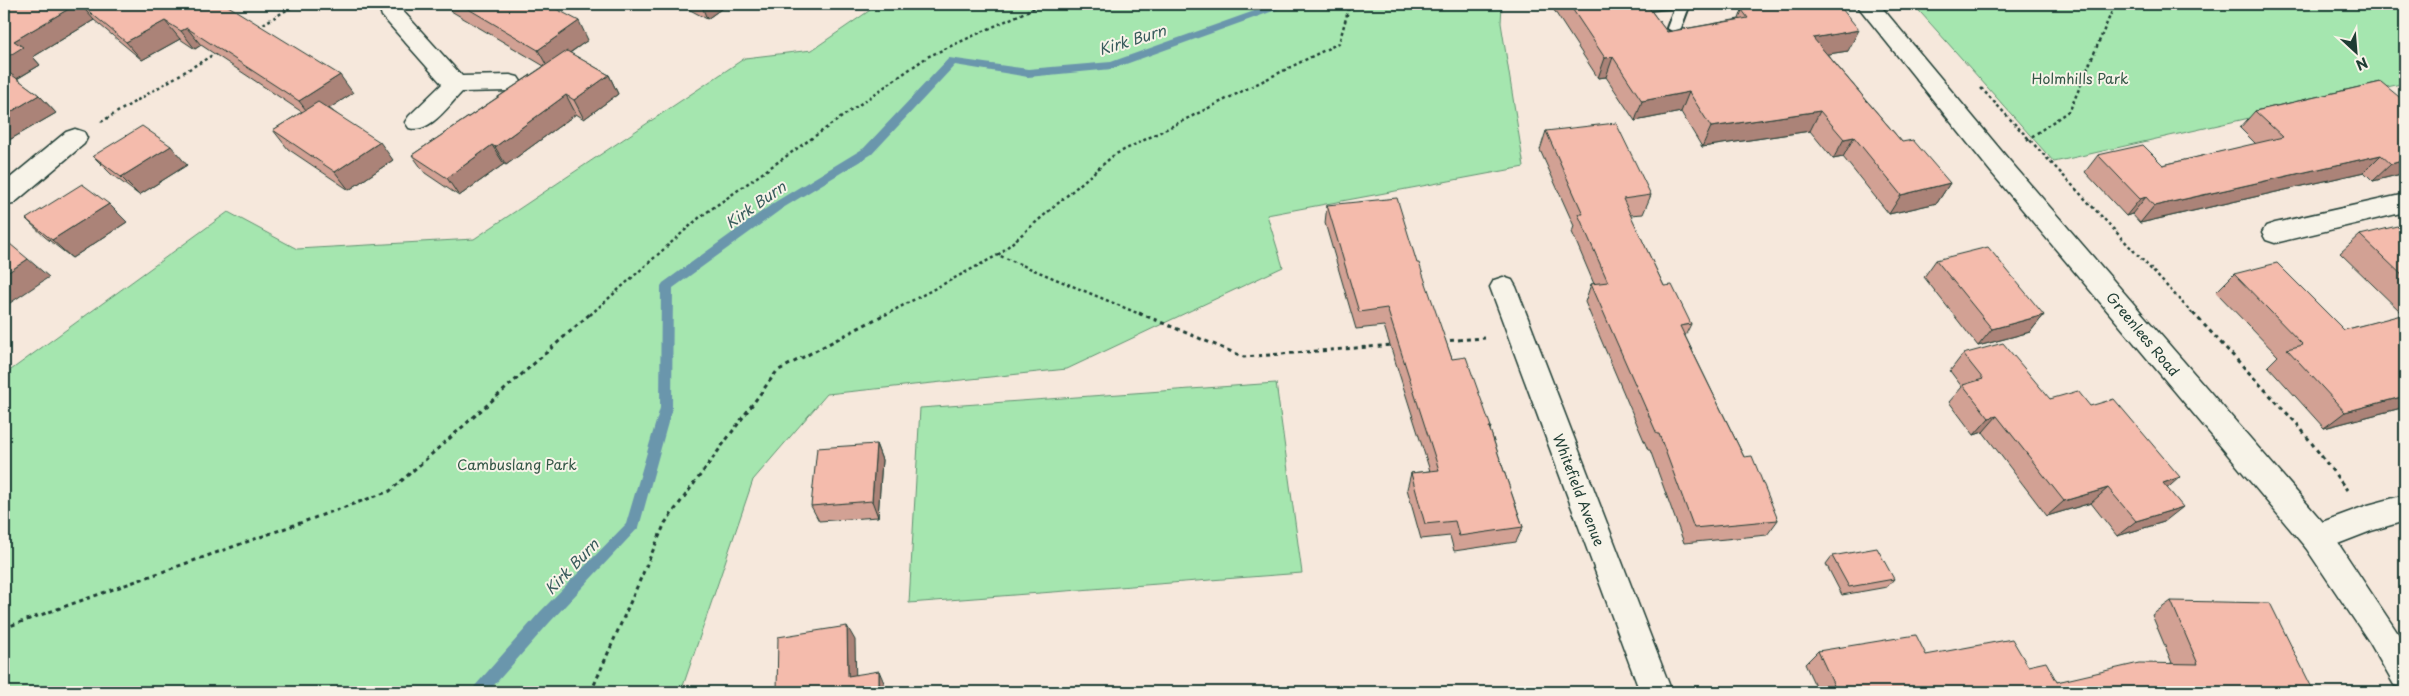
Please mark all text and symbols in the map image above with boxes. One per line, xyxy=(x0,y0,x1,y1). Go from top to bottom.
water label: Kirk Burn xyxy=(1095,18,1169,60)
north arrow xyxy=(2332,28,2382,78)
text: N xyxy=(2352,52,2372,76)
park label: Holmhills Park xyxy=(2031,68,2129,89)
water label: Kirk Burn xyxy=(720,174,790,233)
street label: Greenlees Road xyxy=(2101,287,2185,381)
street label: Whitefield Avenue xyxy=(1548,431,1610,550)
park label: Cambuslang Park xyxy=(457,454,577,475)
water label: Kirk Burn xyxy=(539,533,604,599)

